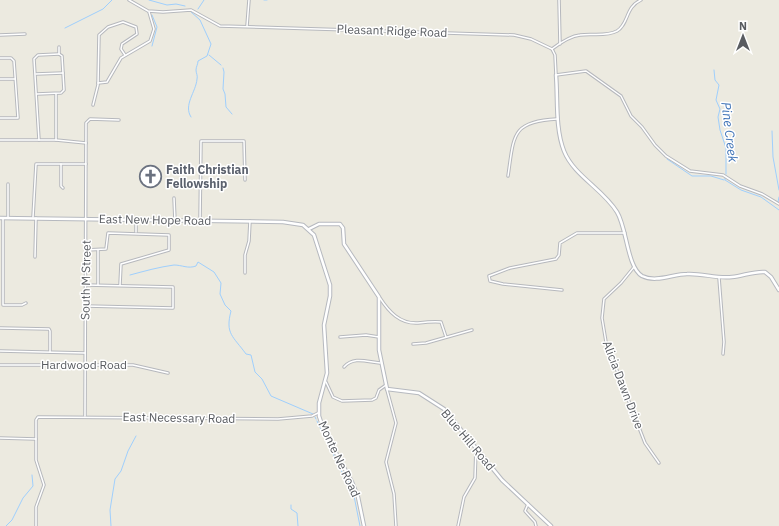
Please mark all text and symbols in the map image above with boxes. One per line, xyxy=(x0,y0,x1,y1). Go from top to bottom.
north arrow xyxy=(723,16,763,56)
text: N xyxy=(739,19,747,33)
street label: Pleasant Ridge Road xyxy=(337,21,448,40)
water label: Pine Creek xyxy=(717,101,742,163)
place label: Faith Christian Fellowship xyxy=(166,162,249,191)
church icon: Faith Christian Fellowship xyxy=(137,164,163,190)
street label: East New Hope Road xyxy=(99,211,211,228)
street label: South M Street xyxy=(77,240,94,320)
street label: Alicia Dawn Drive xyxy=(600,339,647,431)
street label: Hardwood Road xyxy=(41,357,127,372)
street label: Blue Hill Road xyxy=(438,406,498,474)
street label: East Necessary Road xyxy=(122,409,236,426)
street label: Monte Ne Road xyxy=(315,418,364,499)

